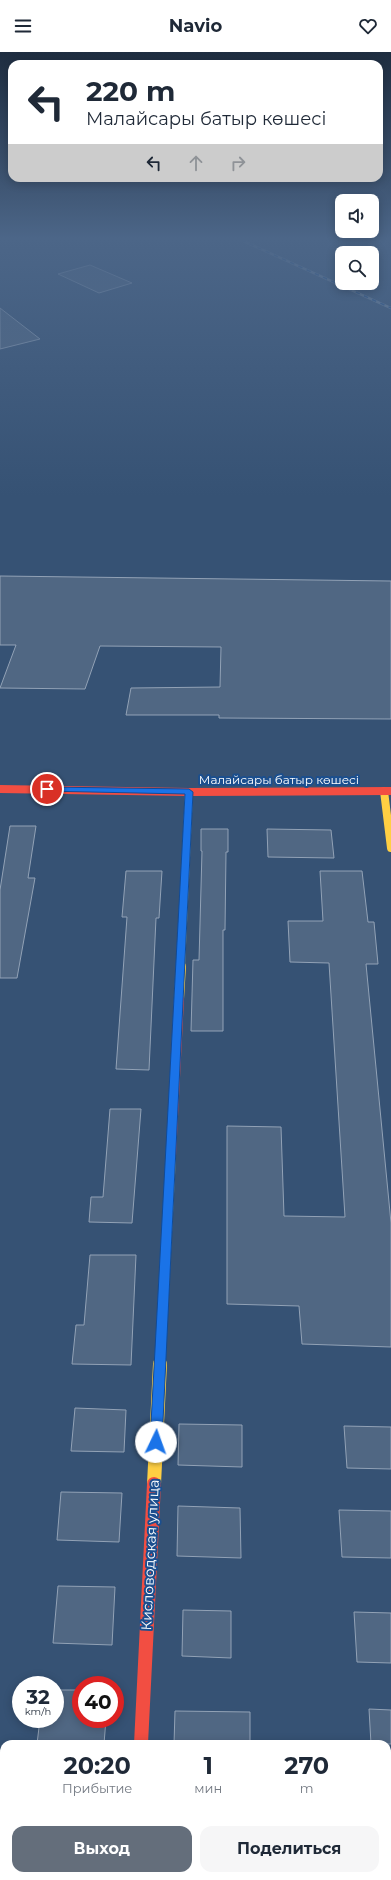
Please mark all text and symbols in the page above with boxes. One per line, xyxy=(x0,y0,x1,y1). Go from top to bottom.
icon: menu xyxy=(12,15,34,37)
text: Navio xyxy=(169,15,222,37)
icon: heart xyxy=(357,15,379,37)
text: 220 m xyxy=(86,74,175,108)
icon: left xyxy=(20,76,72,128)
text: Малайсары батыр көшесі xyxy=(86,108,326,130)
icon: left xyxy=(143,152,165,174)
icon: ahead xyxy=(185,152,207,174)
icon: right xyxy=(227,152,249,174)
map controls xyxy=(335,194,379,290)
button: sound xyxy=(335,194,379,238)
button: search xyxy=(335,246,379,290)
pin xyxy=(30,772,64,806)
street label: Малайсары батыр көшесі xyxy=(199,772,359,787)
icon: arrive xyxy=(36,778,58,800)
position arrow xyxy=(135,1421,177,1463)
street label: Кисловодская улица xyxy=(137,1479,163,1631)
speed limit sign: 40 xyxy=(72,1676,124,1728)
text: 32 xyxy=(26,1685,50,1709)
text: km/h xyxy=(25,1705,51,1718)
text: 20:20 xyxy=(64,1751,131,1780)
text: 1 xyxy=(204,1751,213,1780)
text: 270 xyxy=(284,1751,329,1780)
text: Прибытие xyxy=(62,1780,132,1796)
text: мин xyxy=(194,1780,222,1796)
text: m xyxy=(300,1780,314,1796)
button: Выход xyxy=(12,1826,192,1872)
button: Поделиться xyxy=(200,1826,379,1872)

